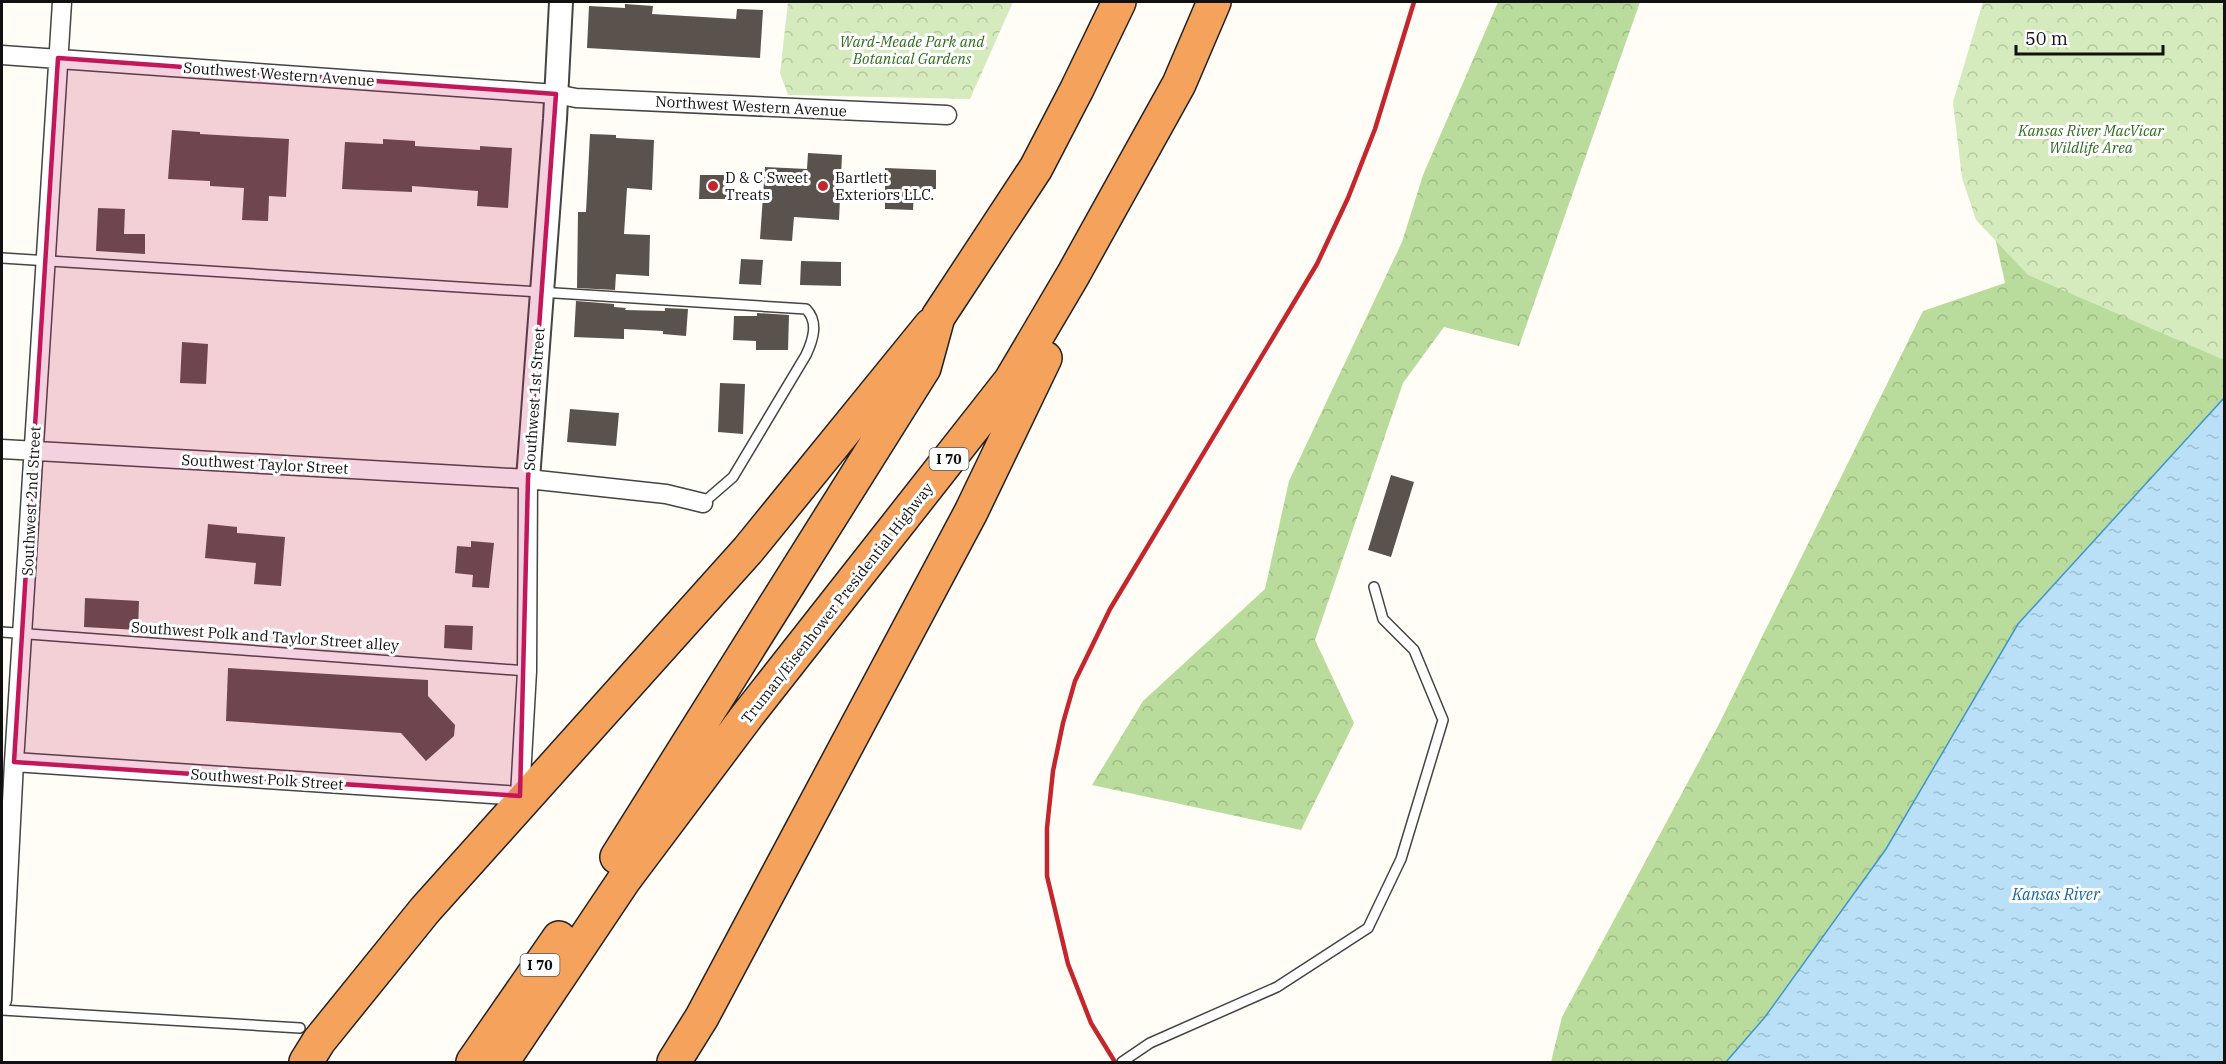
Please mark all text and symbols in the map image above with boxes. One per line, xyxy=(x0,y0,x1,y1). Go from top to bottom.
scale bar xyxy=(2016,18,2163,56)
text: 50 m xyxy=(2025,27,2068,50)
park label: Ward-Meade Park and Botanical Gardens xyxy=(840,32,985,68)
street label: Southwest Western Avenue xyxy=(183,58,375,90)
street label: Northwest Western Avenue xyxy=(655,91,847,121)
park label: Kansas River MacVicar Wildlife Area xyxy=(2017,121,2164,157)
place label: D & C Sweet Treats xyxy=(725,168,808,204)
place label: Bartlett Exteriors LLC. xyxy=(835,168,934,204)
marker: D & C Sweet Treats xyxy=(706,179,720,193)
marker: Bartlett Exteriors LLC. xyxy=(816,179,830,193)
street label: Southwest 1st Street xyxy=(520,327,548,471)
street label: Southwest 2nd Street xyxy=(18,426,44,576)
road number: I 70 xyxy=(930,448,968,470)
street label: Southwest Taylor Street xyxy=(181,450,349,478)
street label: Truman/Eisenhower Presidential Highway xyxy=(737,479,937,727)
street label: Southwest Polk and Taylor Street alley xyxy=(130,617,400,655)
street label: Southwest Polk Street xyxy=(190,764,344,794)
water label: Kansas River xyxy=(2011,884,2101,904)
road number: I 70 xyxy=(520,954,560,976)

